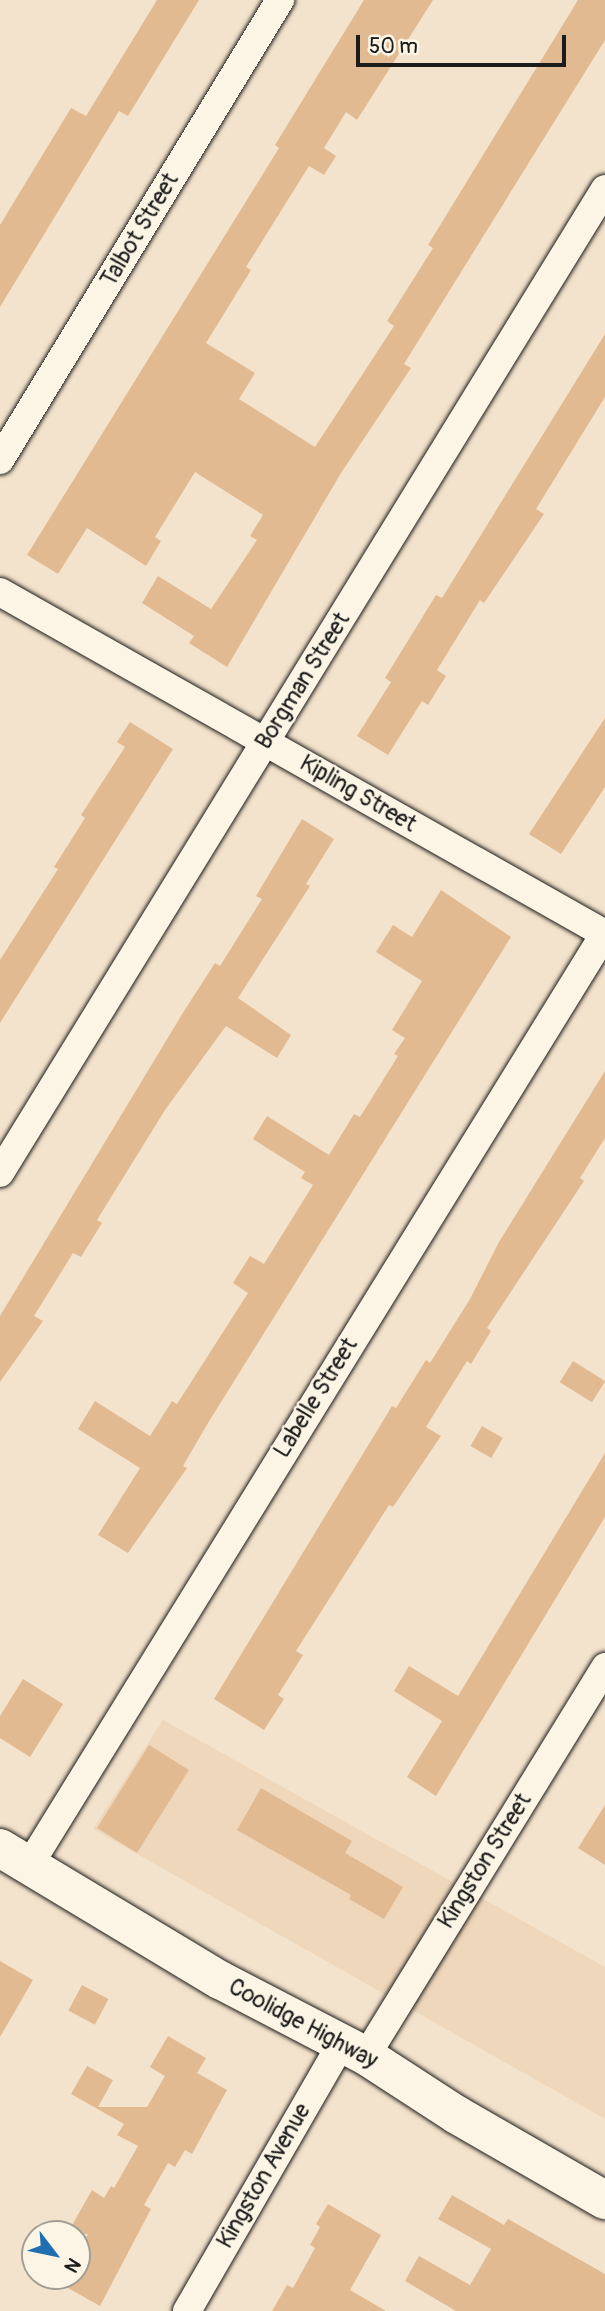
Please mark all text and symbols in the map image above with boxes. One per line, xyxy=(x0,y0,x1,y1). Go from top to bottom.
scale bar xyxy=(360,21,570,65)
text: 50 m xyxy=(369,33,418,60)
street label: Talbot Street xyxy=(95,168,185,292)
street label: Borgman Street xyxy=(250,608,356,754)
street label: Kipling Street xyxy=(295,750,421,838)
street label: Labelle Street xyxy=(268,1333,364,1463)
street label: Kingston Street xyxy=(432,1788,538,1934)
street label: Coolidge Highway xyxy=(224,1973,382,2075)
street label: Kingston Avenue xyxy=(211,2099,317,2253)
north arrow xyxy=(21,2220,91,2290)
text: N xyxy=(59,2253,86,2277)

